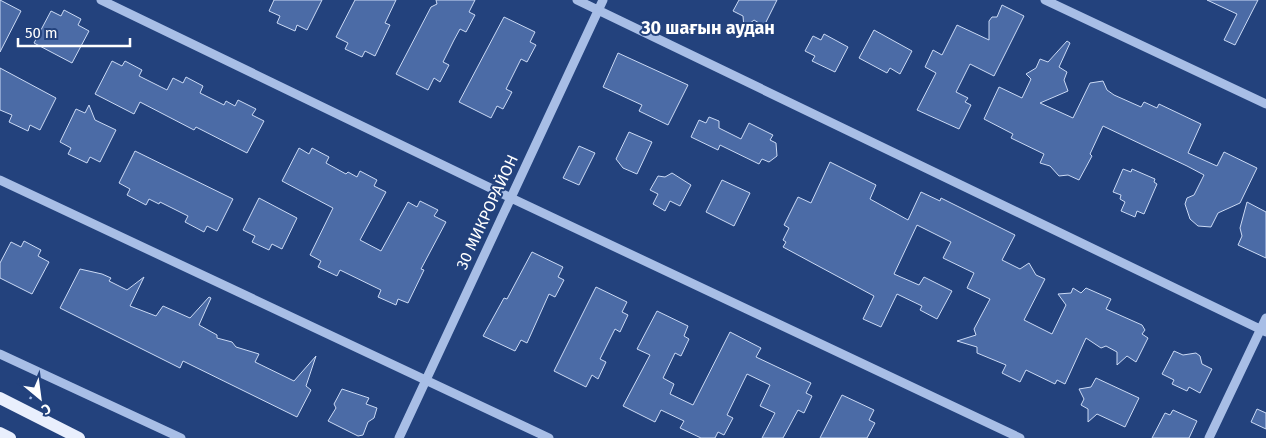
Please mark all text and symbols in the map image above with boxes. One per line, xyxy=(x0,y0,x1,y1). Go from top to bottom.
scale bar xyxy=(18,15,130,47)
district label: 30 шағын аудан xyxy=(640,17,775,39)
text: 50 m xyxy=(25,24,58,42)
street label: 30 МИКРОРАЙОН xyxy=(452,151,522,273)
north arrow xyxy=(15,373,65,423)
text: С xyxy=(38,400,54,418)

